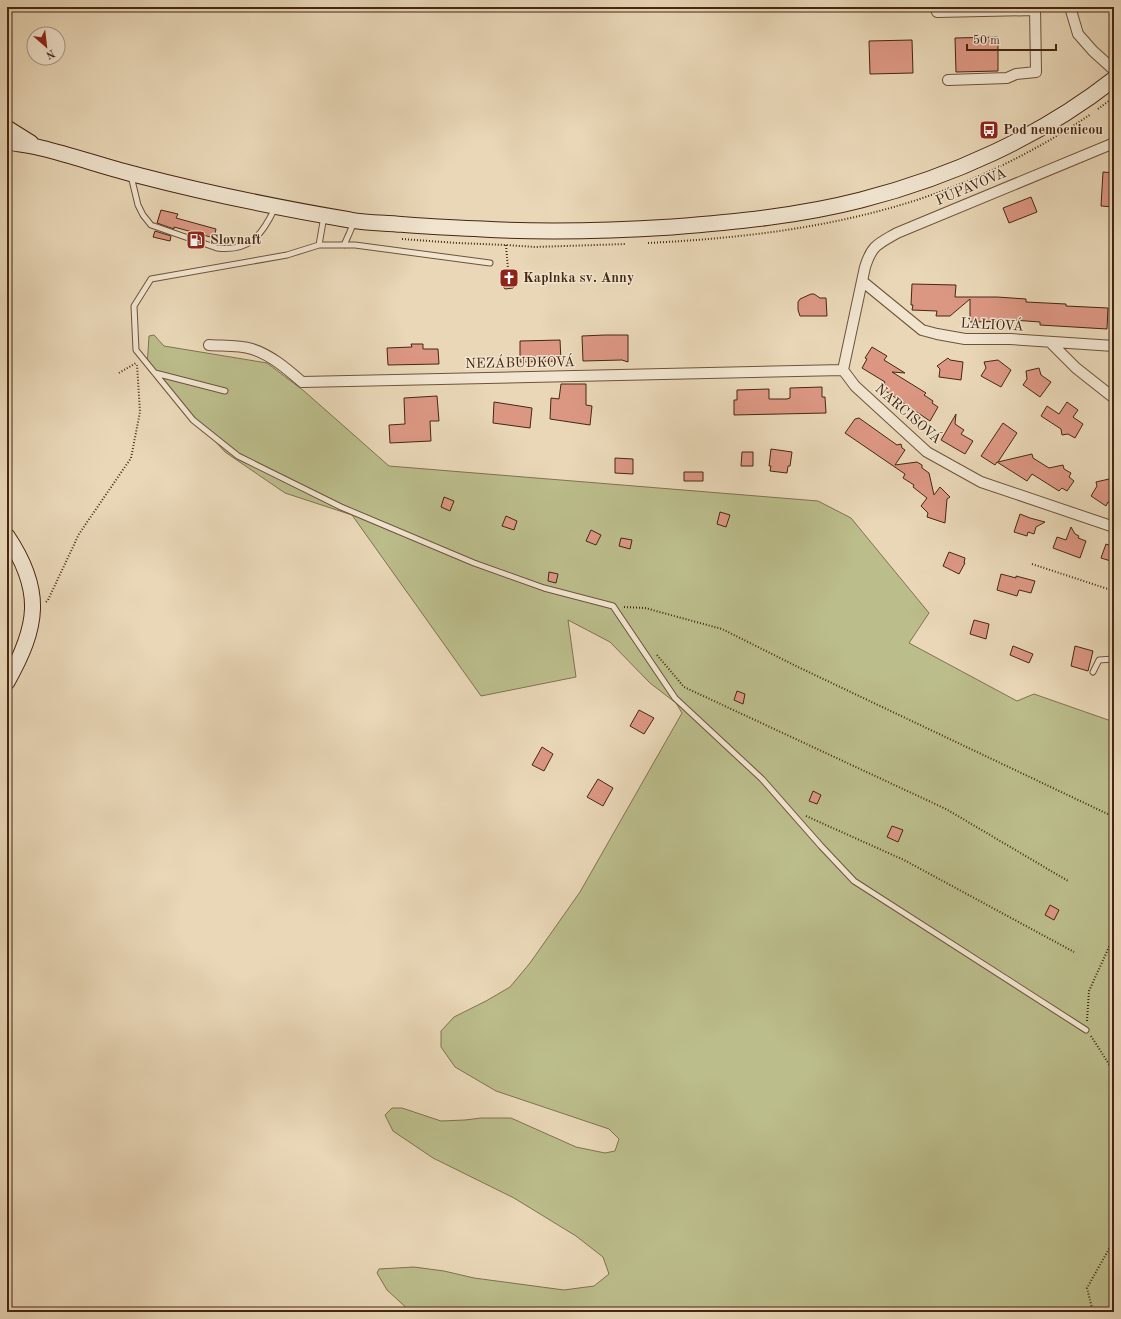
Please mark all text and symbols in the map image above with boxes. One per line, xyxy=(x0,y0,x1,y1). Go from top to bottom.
north arrow xyxy=(26,26,66,66)
scale bar xyxy=(967,26,1056,52)
text: 50 m xyxy=(973,34,1000,47)
text: N xyxy=(43,47,56,61)
bus stop icon: Pod nemocnicou xyxy=(978,119,1000,141)
place label: Pod nemocnicou xyxy=(1003,123,1103,137)
street label: PÚPAVOVÁ xyxy=(932,162,1009,208)
fuel station icon: Slovnaft xyxy=(185,229,207,251)
place label: Slovnaft xyxy=(210,233,261,247)
church icon: Kaplnka sv. Anny xyxy=(498,267,520,289)
place label: Kaplnka sv. Anny xyxy=(523,271,634,285)
street label: ĽALIOVÁ xyxy=(960,313,1024,334)
street label: NEZÁBUDKOVÁ xyxy=(465,352,575,371)
street label: NARCISOVÁ xyxy=(872,379,946,447)

